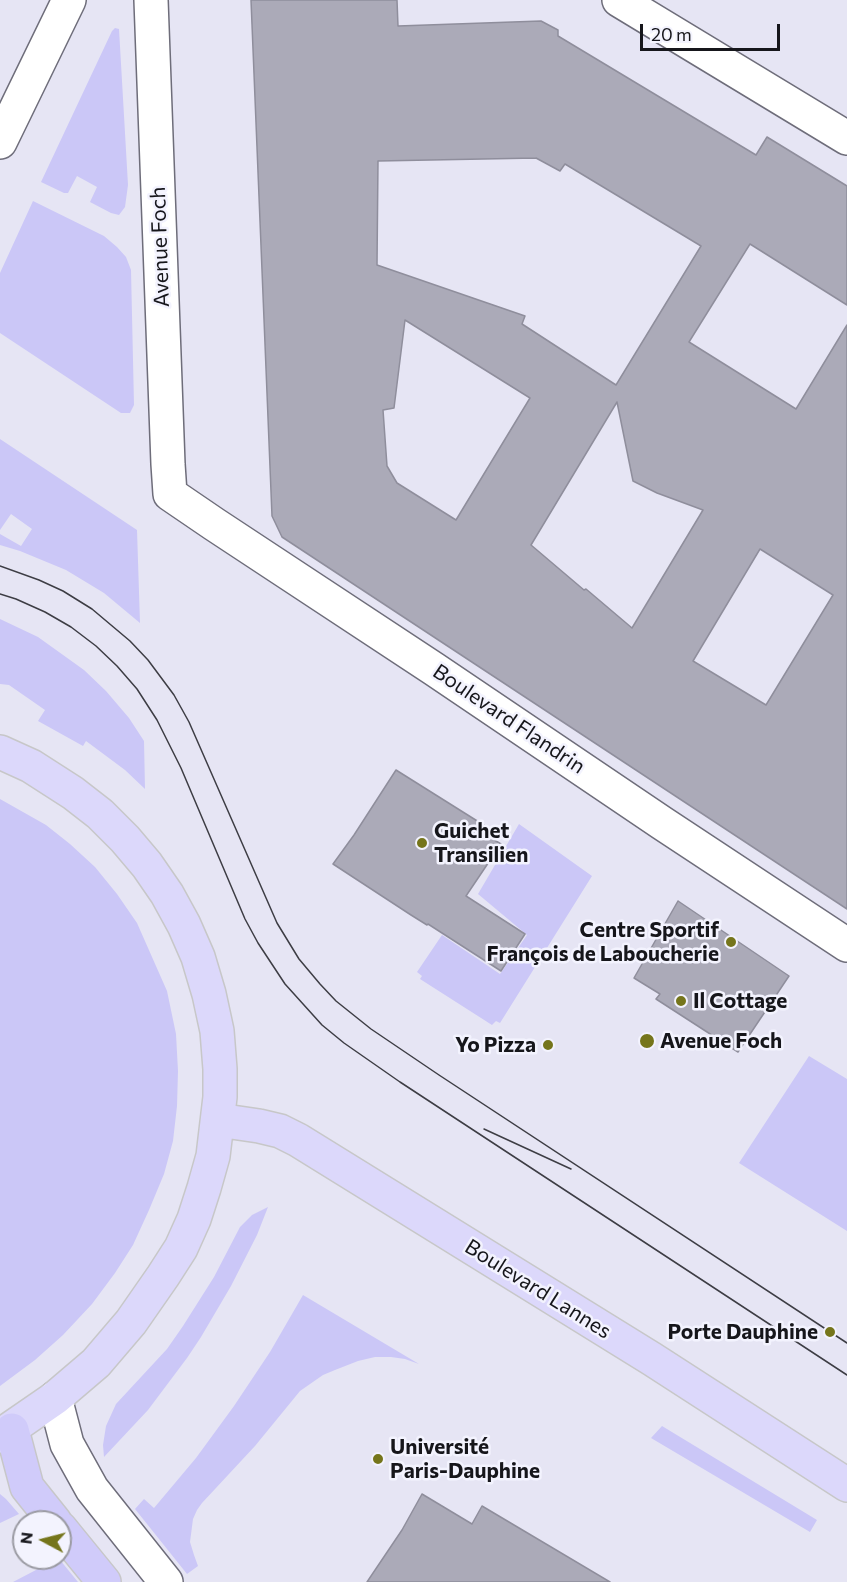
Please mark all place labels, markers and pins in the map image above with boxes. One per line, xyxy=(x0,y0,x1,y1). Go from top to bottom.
place label: Guichet Transilien xyxy=(434,818,528,868)
marker: Guichet Transilien xyxy=(415,836,429,850)
place label: Centre Sportif François de Laboucherie xyxy=(486,917,719,967)
marker: Centre Sportif François de Laboucherie xyxy=(724,935,738,949)
place label: Il Cottage xyxy=(693,988,787,1014)
marker: Il Cottage xyxy=(674,994,688,1008)
place label: Avenue Foch xyxy=(660,1028,782,1054)
place label: Yo Pizza xyxy=(455,1032,536,1058)
marker: Avenue Foch xyxy=(638,1032,656,1050)
marker: Yo Pizza xyxy=(541,1038,555,1052)
place label: Porte Dauphine xyxy=(668,1319,818,1345)
marker: Porte Dauphine xyxy=(823,1325,837,1339)
place label: Université Paris-Dauphine xyxy=(390,1434,540,1484)
marker: Université Paris-Dauphine xyxy=(371,1452,385,1466)

